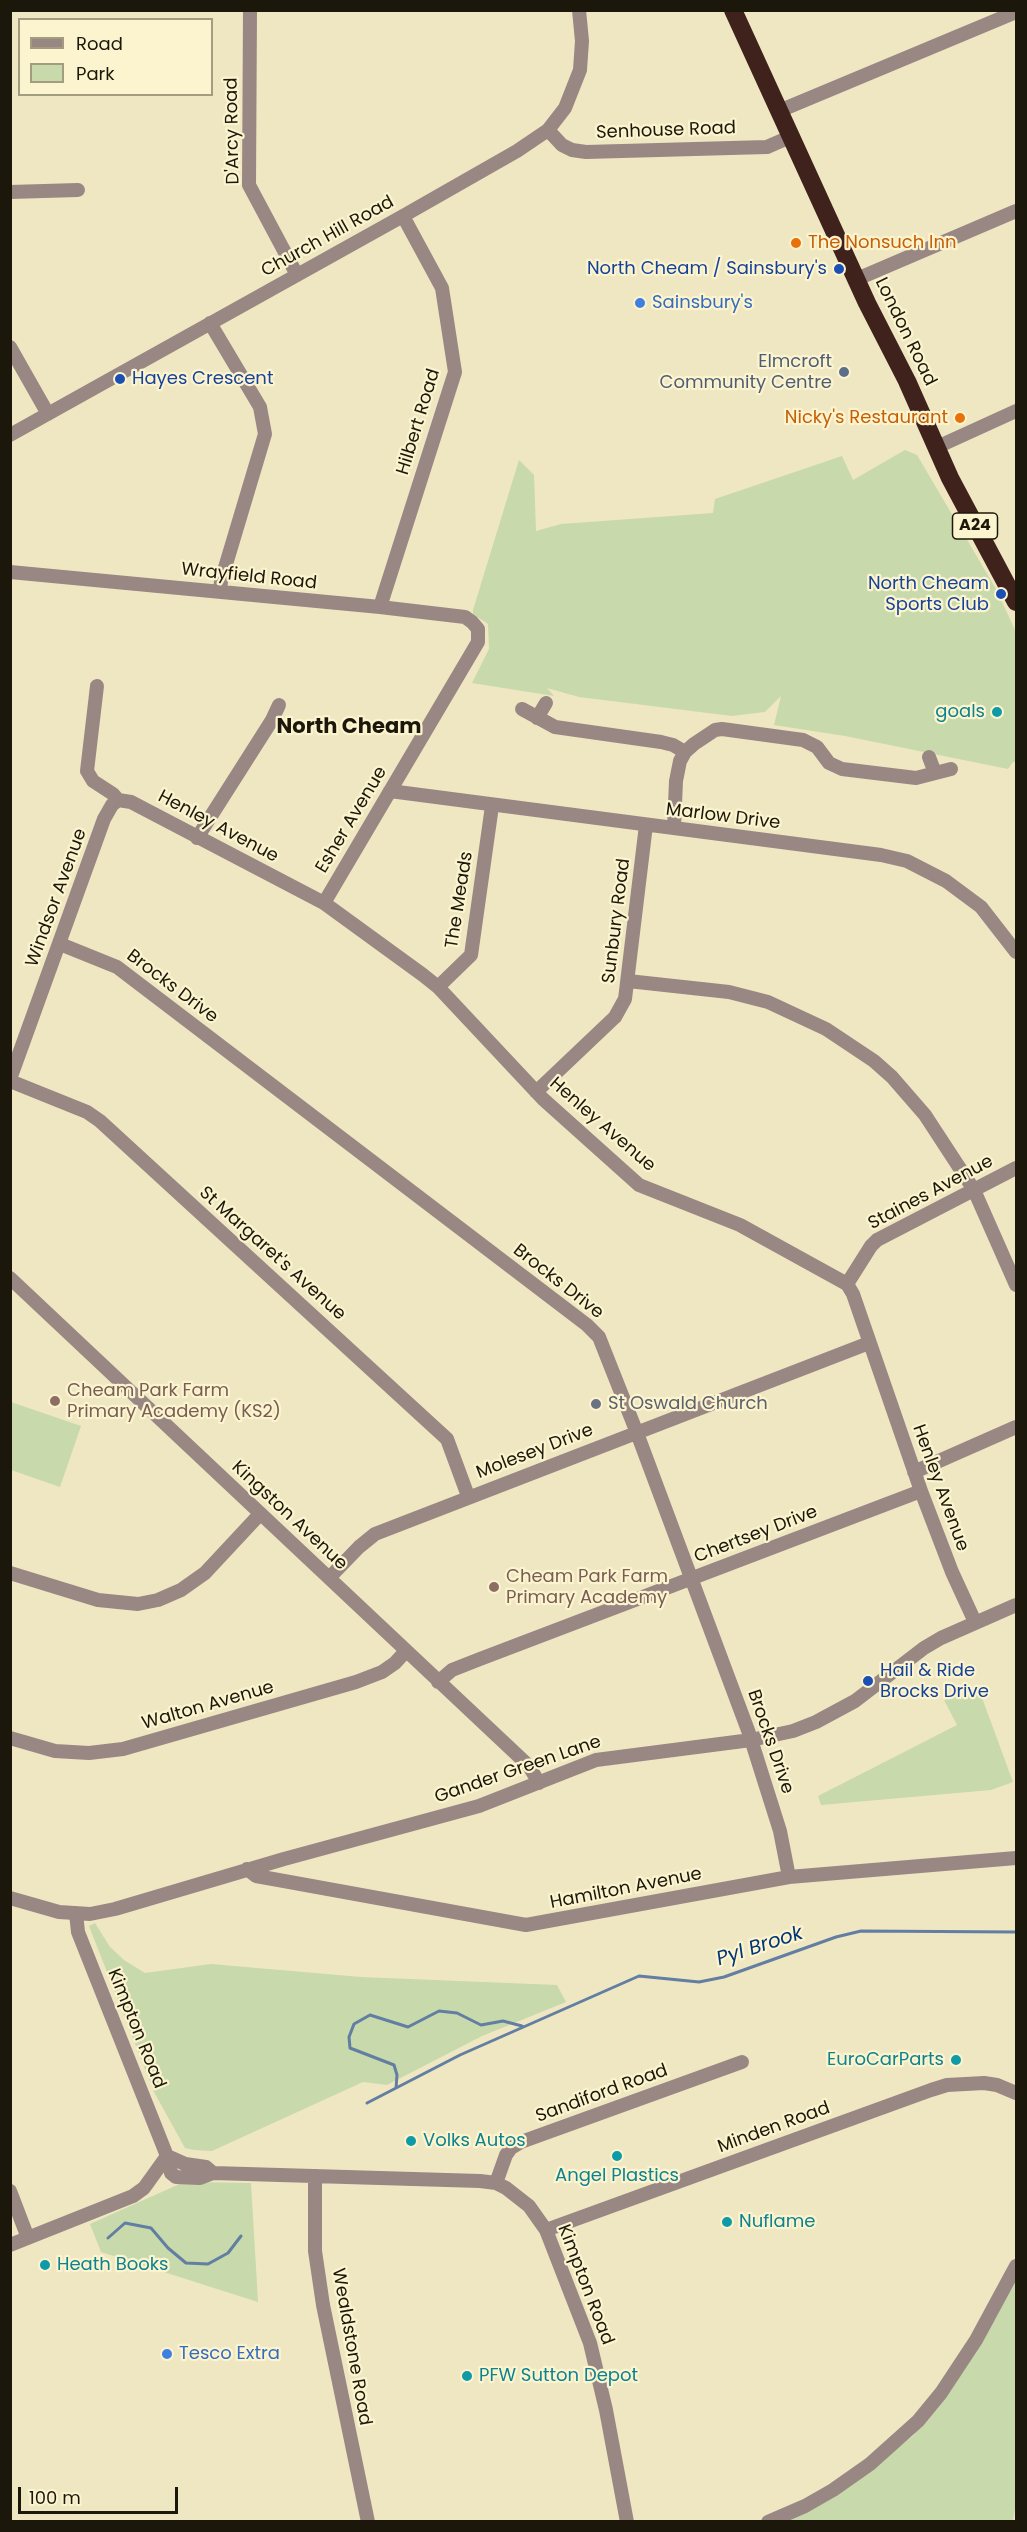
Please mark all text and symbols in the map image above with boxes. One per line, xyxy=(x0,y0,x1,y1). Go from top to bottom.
legend xyxy=(18,18,213,96)
text: Road xyxy=(76,31,123,56)
text: Park xyxy=(76,61,115,86)
street label: D'Arcy Road xyxy=(221,77,245,185)
street label: Senhouse Road xyxy=(596,118,736,144)
street label: Church Hill Road xyxy=(258,192,398,282)
place label: The Nonsuch Inn xyxy=(808,232,957,254)
marker: The Nonsuch Inn xyxy=(789,236,803,250)
place label: North Cheam / Sainsbury's xyxy=(587,258,827,280)
marker: North Cheam / Sainsbury's xyxy=(832,262,846,276)
street label: London Road xyxy=(870,274,940,390)
place label: Sainsbury's xyxy=(652,292,753,314)
marker: Sainsbury's xyxy=(633,296,647,310)
place label: Elmcroft Community Centre xyxy=(660,351,832,394)
marker: Elmcroft Community Centre xyxy=(837,365,851,379)
street label: Hilbert Road xyxy=(393,366,445,478)
place label: Hayes Crescent xyxy=(132,368,273,390)
marker: Hayes Crescent xyxy=(113,372,127,386)
place label: Nicky's Restaurant xyxy=(785,407,948,429)
marker: Nicky's Restaurant xyxy=(953,411,967,425)
road number: A24 xyxy=(952,513,998,539)
street label: Wrayfield Road xyxy=(180,559,318,595)
place label: North Cheam Sports Club xyxy=(868,573,989,616)
marker: North Cheam Sports Club xyxy=(994,587,1008,601)
place label: goals xyxy=(935,701,985,723)
marker: goals xyxy=(990,705,1004,719)
district label: North Cheam xyxy=(277,715,421,741)
street label: Esher Avenue xyxy=(312,763,392,877)
street label: Henley Avenue xyxy=(154,786,282,868)
street label: Marlow Drive xyxy=(665,799,781,835)
street label: Windsor Avenue xyxy=(22,826,92,970)
street label: The Meads xyxy=(442,850,478,950)
street label: Sunbury Road xyxy=(599,857,635,985)
street label: Brocks Drive xyxy=(122,946,222,1028)
street label: Henley Avenue xyxy=(545,1073,659,1177)
street label: Staines Avenue xyxy=(865,1151,997,1235)
street label: St Margaret's Avenue xyxy=(194,1183,350,1325)
street label: Brocks Drive xyxy=(508,1240,608,1324)
place label: Cheam Park Farm Primary Academy (KS2) xyxy=(67,1380,281,1422)
place label: St Oswald Church xyxy=(608,1393,768,1415)
marker: Cheam Park Farm Primary Academy (KS2) xyxy=(48,1394,62,1408)
marker: St Oswald Church xyxy=(589,1397,603,1411)
street label: Molesey Drive xyxy=(474,1420,596,1484)
street label: Henley Avenue xyxy=(907,1422,973,1554)
street label: Kingston Avenue xyxy=(227,1457,351,1575)
street label: Chertsey Drive xyxy=(691,1502,821,1568)
place label: Cheam Park Farm Primary Academy xyxy=(506,1566,668,1608)
marker: Cheam Park Farm Primary Academy xyxy=(487,1580,501,1594)
place label: Hail & Ride Brocks Drive xyxy=(880,1660,989,1702)
marker: Hail & Ride Brocks Drive xyxy=(861,1674,875,1688)
street label: Walton Avenue xyxy=(140,1677,276,1735)
street label: Brocks Drive xyxy=(742,1687,798,1797)
street label: Gander Green Lane xyxy=(432,1731,604,1809)
street label: Hamilton Avenue xyxy=(548,1864,704,1914)
water label: Pyl Brook xyxy=(714,1922,806,1972)
street label: Kimpton Road xyxy=(102,1966,170,2092)
place label: EuroCarParts xyxy=(827,2049,944,2071)
marker: EuroCarParts xyxy=(949,2053,963,2067)
street label: Sandiford Road xyxy=(533,2060,671,2128)
street label: Minden Road xyxy=(715,2098,833,2158)
place label: Volks Autos xyxy=(423,2130,526,2152)
marker: Volks Autos xyxy=(404,2134,418,2148)
marker: Angel Plastics xyxy=(610,2149,624,2163)
place label: Angel Plastics xyxy=(555,2165,679,2187)
place label: Nuflame xyxy=(739,2211,815,2233)
marker: Nuflame xyxy=(720,2215,734,2229)
street label: Kimpton Road xyxy=(552,2222,618,2348)
place label: Heath Books xyxy=(57,2254,168,2276)
marker: Heath Books xyxy=(38,2258,52,2272)
street label: Wealdstone Road xyxy=(327,2267,375,2427)
place label: Tesco Extra xyxy=(179,2343,280,2365)
marker: Tesco Extra xyxy=(160,2347,174,2361)
place label: PFW Sutton Depot xyxy=(479,2365,638,2387)
marker: PFW Sutton Depot xyxy=(460,2369,474,2383)
scale bar xyxy=(21,2475,182,2513)
text: 100 m xyxy=(29,2485,81,2510)

